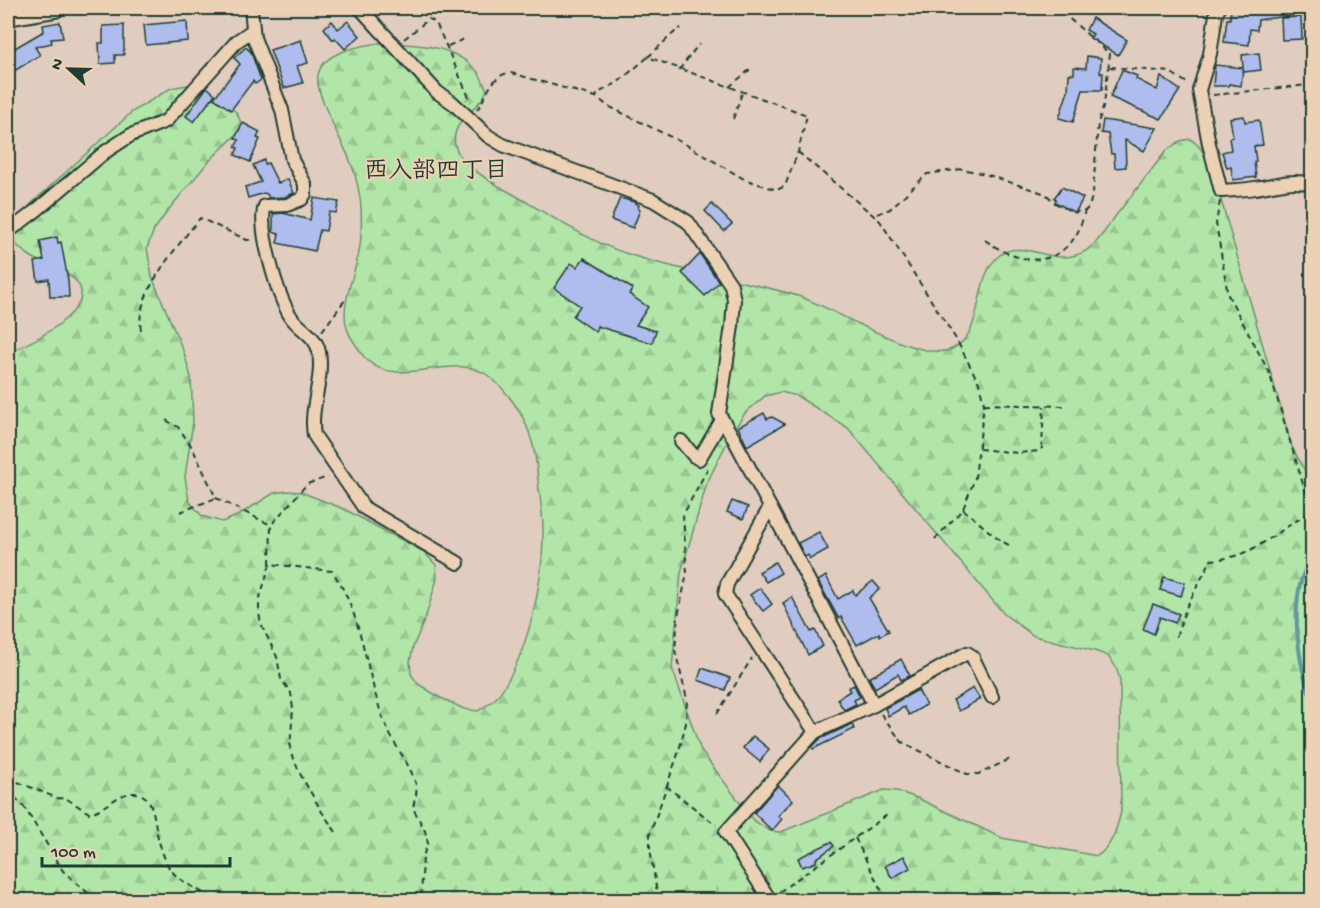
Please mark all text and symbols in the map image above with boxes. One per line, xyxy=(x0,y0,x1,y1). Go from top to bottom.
north arrow xyxy=(39,39,99,99)
text: N xyxy=(48,56,69,73)
district label: 西入部四丁目 xyxy=(364,158,508,187)
scale bar xyxy=(42,830,230,868)
text: 100 m xyxy=(50,843,96,864)

